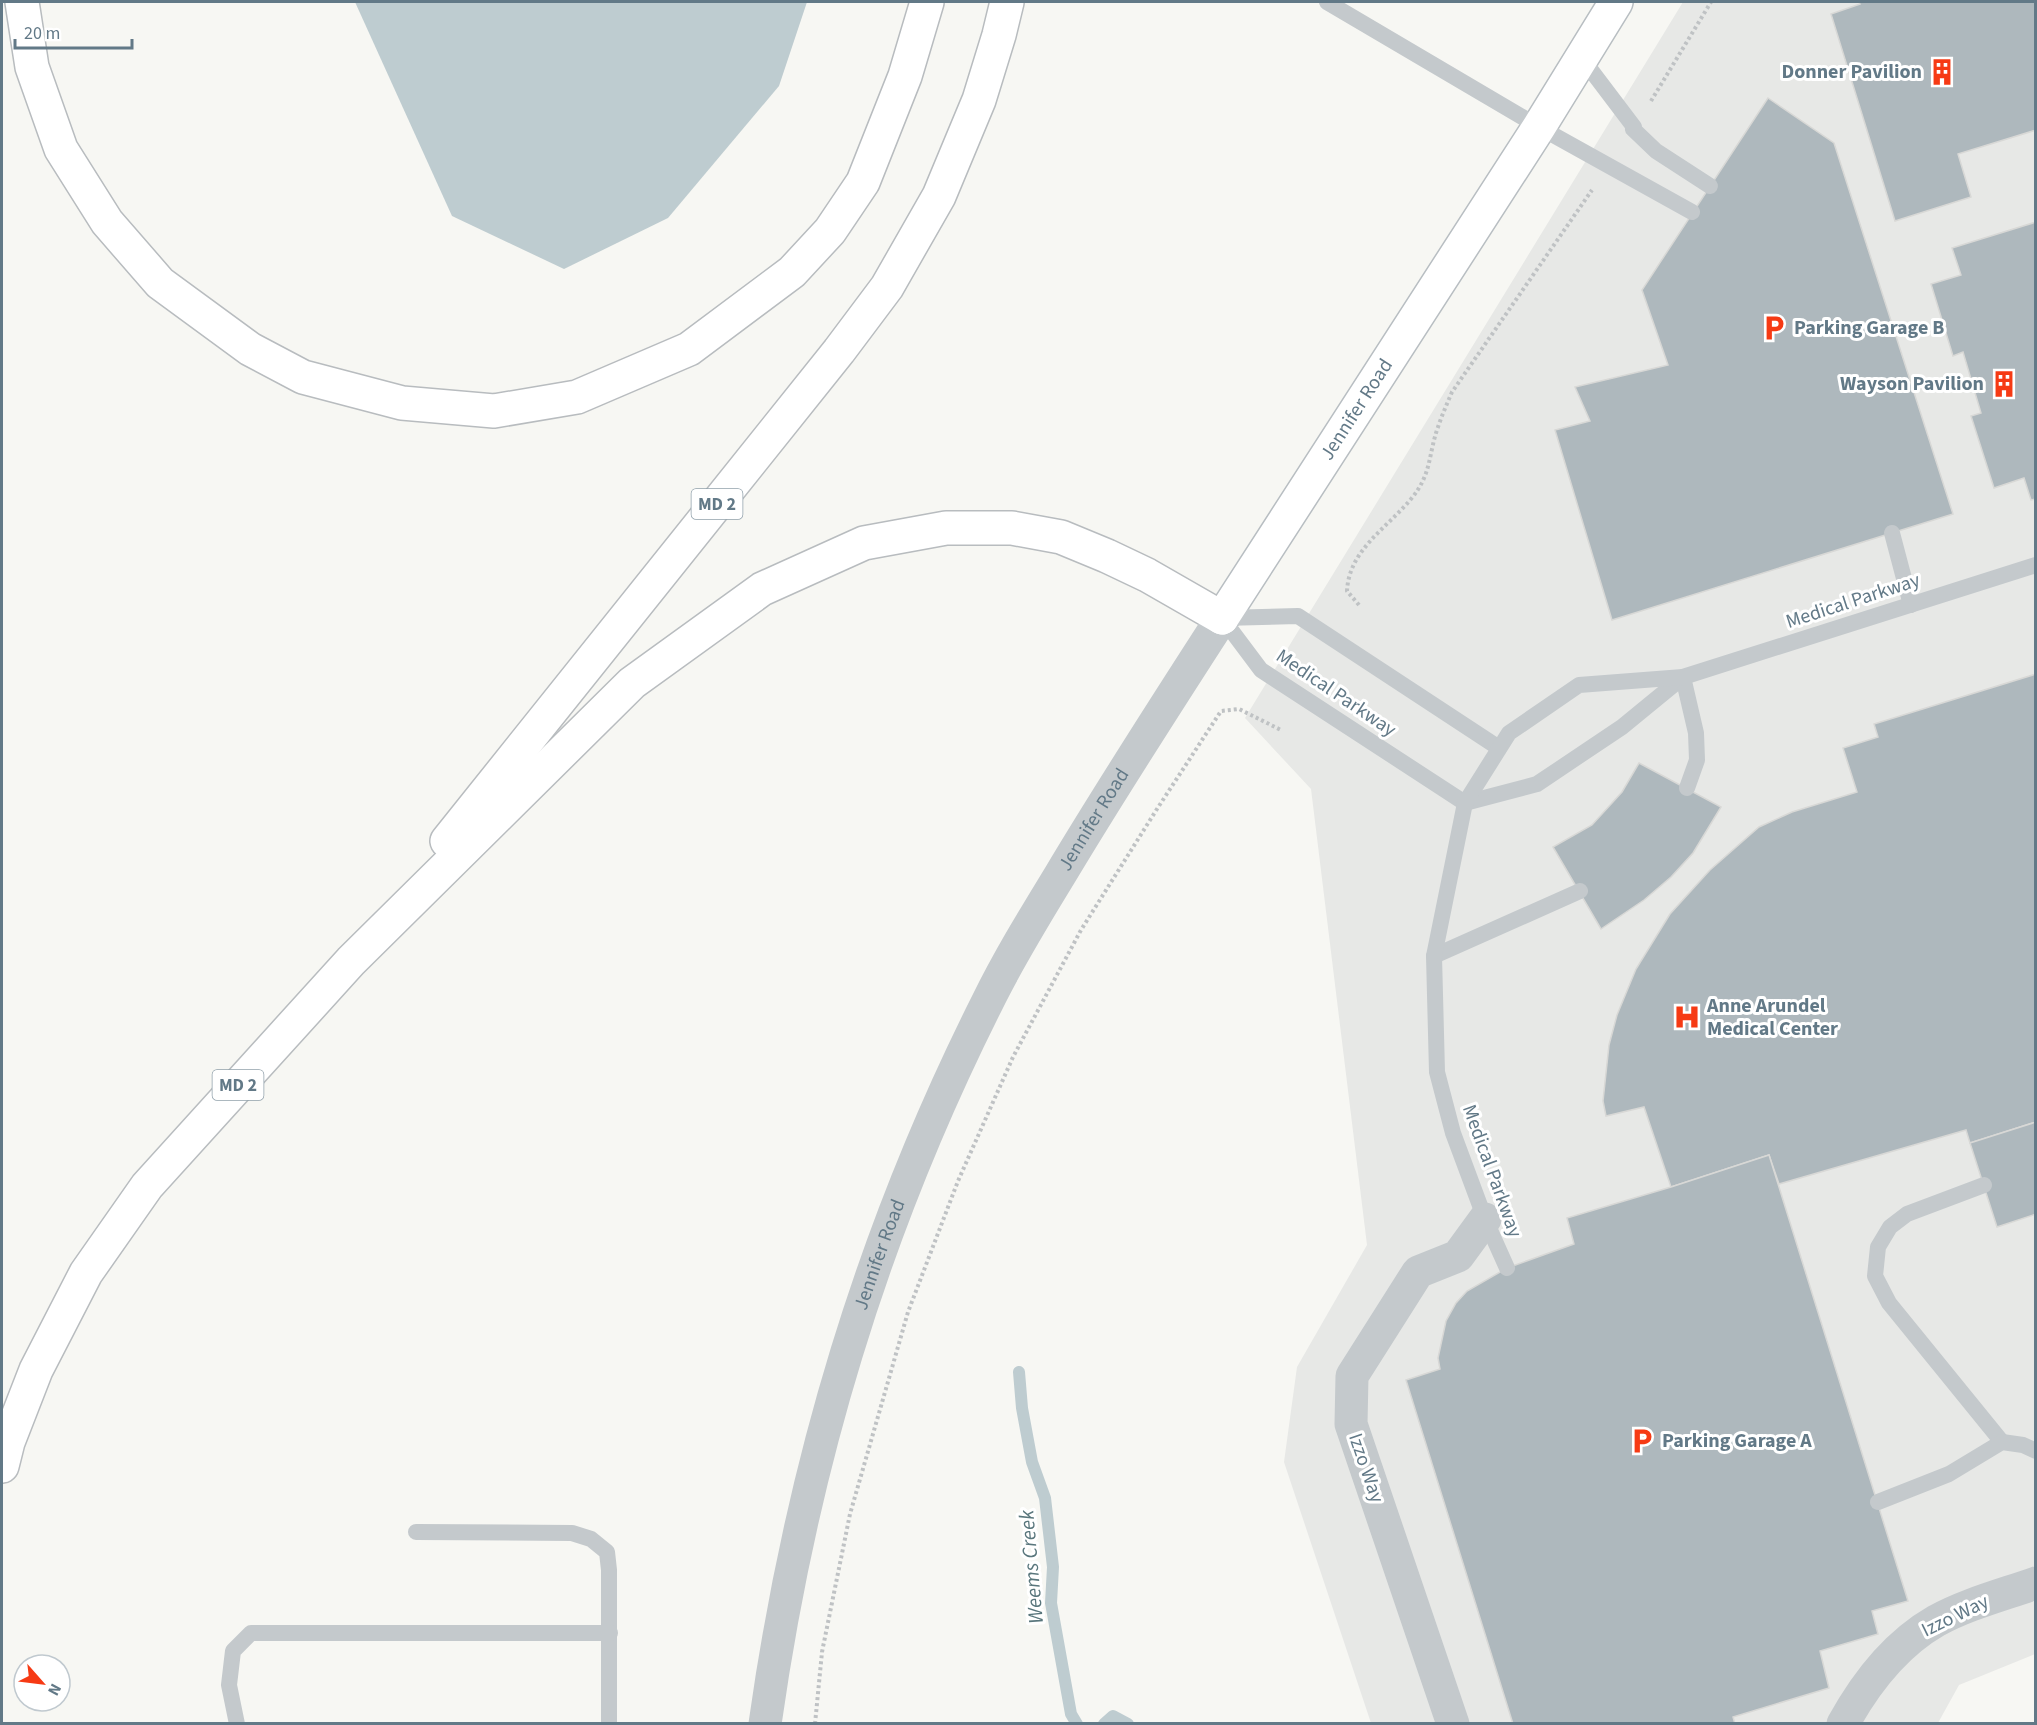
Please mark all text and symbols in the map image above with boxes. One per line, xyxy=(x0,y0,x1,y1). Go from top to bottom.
scale bar xyxy=(15,12,132,50)
text: 20 m xyxy=(24,21,60,46)
building icon: Donner Pavilion xyxy=(1927,57,1957,87)
place label: Donner Pavilion xyxy=(1781,58,1922,86)
parking icon: Parking Garage B xyxy=(1759,313,1789,343)
place label: Parking Garage B xyxy=(1794,314,1944,342)
street label: Jennifer Road xyxy=(1313,353,1400,466)
building icon: Wayson Pavilion xyxy=(1989,369,2019,399)
place label: Wayson Pavilion xyxy=(1840,370,1984,398)
road number: MD 2 xyxy=(692,489,742,519)
street label: Medical Parkway xyxy=(1782,566,1924,636)
street label: Medical Parkway xyxy=(1270,642,1402,744)
street label: Jennifer Road xyxy=(1052,763,1136,876)
place label: Anne Arundel Medical Center xyxy=(1706,992,1838,1043)
hospital icon: Anne Arundel Medical Center xyxy=(1672,1002,1702,1032)
road number: MD 2 xyxy=(212,1070,264,1100)
street label: Medical Parkway xyxy=(1455,1101,1529,1242)
street label: Jennifer Road xyxy=(847,1195,912,1314)
parking icon: Parking Garage A xyxy=(1627,1426,1657,1456)
place label: Parking Garage A xyxy=(1662,1427,1812,1455)
street label: Izzo Way xyxy=(1341,1430,1391,1507)
water label: Weems Creek xyxy=(1011,1508,1051,1625)
street label: Izzo Way xyxy=(1917,1587,1994,1644)
north arrow xyxy=(12,1653,72,1713)
text: N xyxy=(42,1680,67,1699)

